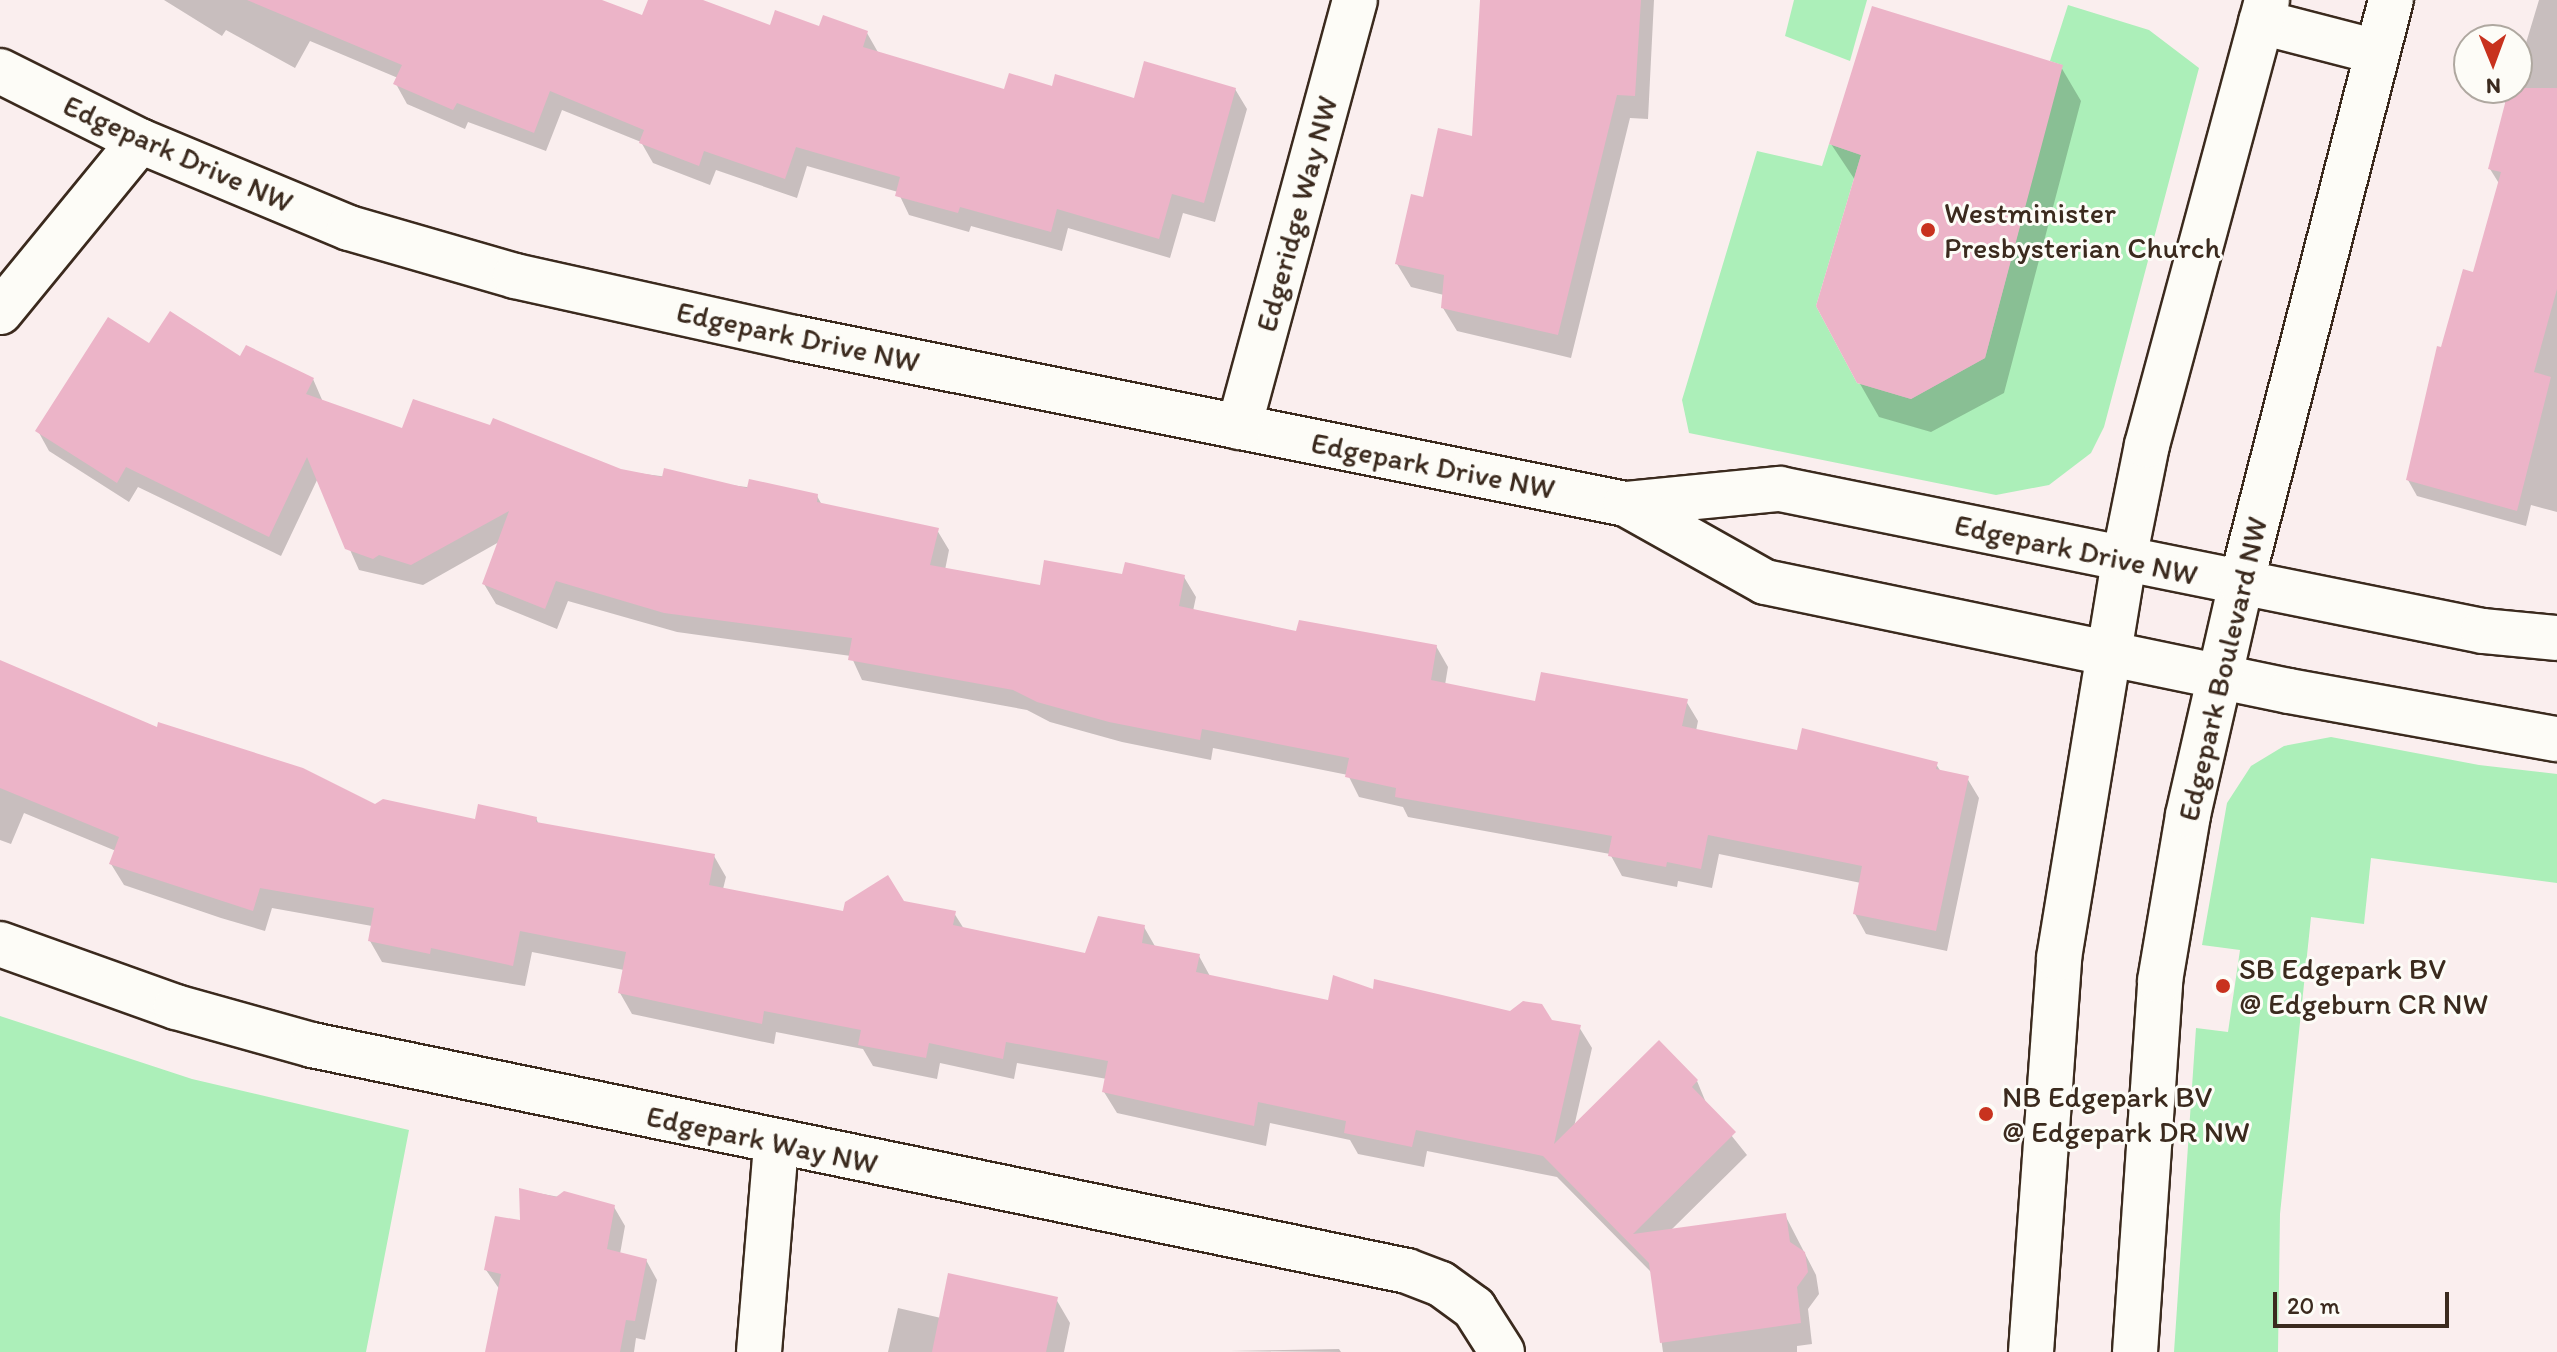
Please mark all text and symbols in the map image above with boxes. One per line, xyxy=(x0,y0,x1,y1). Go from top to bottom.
north arrow xyxy=(2453,24,2533,104)
text: N xyxy=(2486,73,2501,100)
street label: Edgepark Drive NW xyxy=(58,87,298,221)
street label: Edgeridge Way NW xyxy=(1248,93,1346,335)
place label: Westminister Presbysterian Church xyxy=(1944,195,2221,266)
marker: Westminister Presbysterian Church xyxy=(1919,221,1937,239)
street label: Edgepark Drive NW xyxy=(673,294,923,380)
street label: Edgepark Drive NW xyxy=(1308,425,1558,507)
street label: Edgepark Drive NW xyxy=(1951,507,2201,593)
street label: Edgepark Boulevard NW xyxy=(2170,513,2276,825)
place label: SB Edgepark BV @ Edgeburn CR NW xyxy=(2239,951,2488,1022)
marker: SB Edgepark BV @ Edgeburn CR NW xyxy=(2214,977,2232,995)
place label: NB Edgepark BV @ Edgepark DR NW xyxy=(2002,1079,2250,1150)
street label: Edgepark Way NW xyxy=(644,1098,880,1182)
marker: NB Edgepark BV @ Edgepark DR NW xyxy=(1977,1105,1995,1123)
scale bar xyxy=(2277,1276,2453,1326)
text: 20 m xyxy=(2287,1291,2340,1320)

